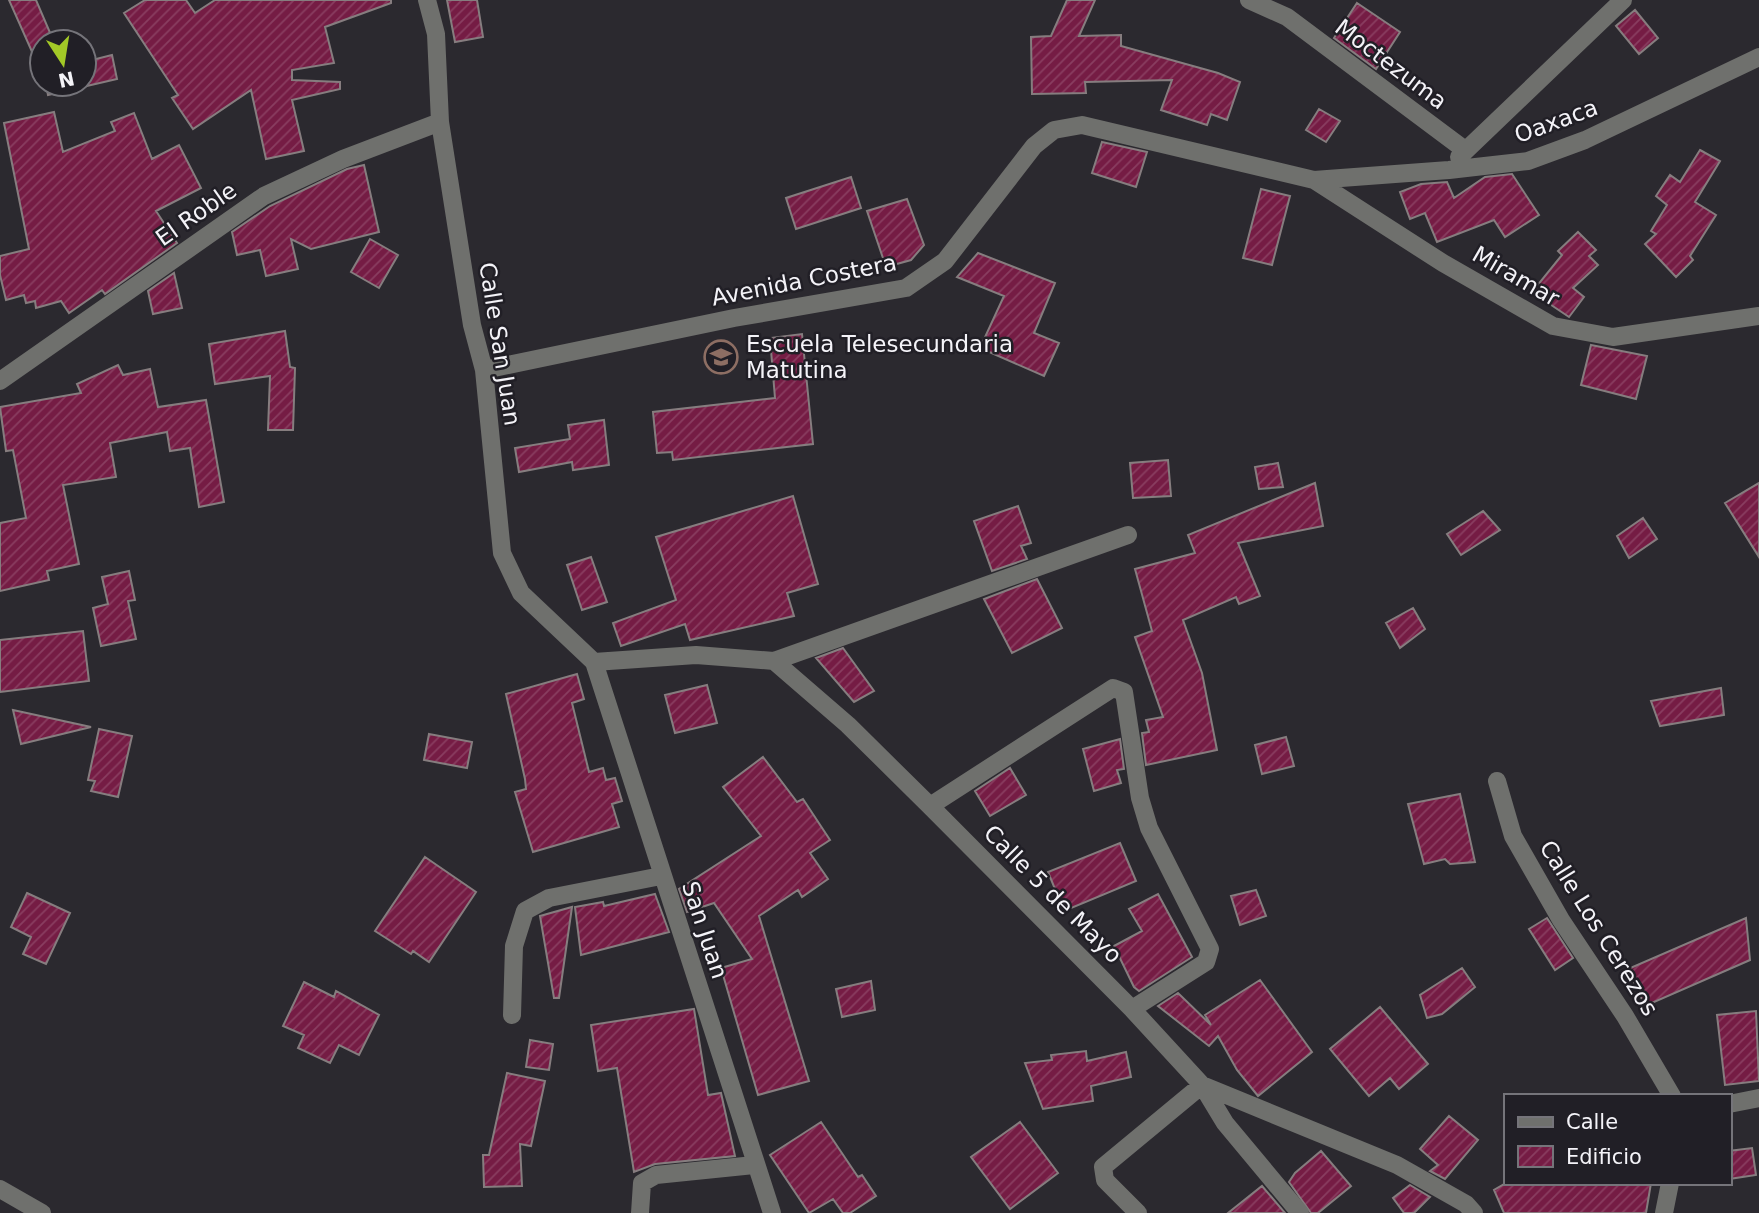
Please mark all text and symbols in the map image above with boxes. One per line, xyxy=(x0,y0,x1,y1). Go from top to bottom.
street label: Moctezuma xyxy=(1330,14,1452,114)
north arrow xyxy=(28,28,98,98)
text: N xyxy=(56,67,77,92)
street label: Oaxaca xyxy=(1511,94,1601,148)
street label: El Roble xyxy=(151,177,241,251)
street label: Miramar xyxy=(1468,241,1564,311)
street label: Avenida Costera xyxy=(709,249,899,311)
street label: Calle San Juan xyxy=(474,260,526,428)
place label: Escuela Telesecundaria Matutina xyxy=(746,331,1013,383)
school or university icon: Escuela Telesecundaria Matutina xyxy=(702,338,740,376)
street label: Calle 5 de Mayo xyxy=(979,820,1127,968)
street label: Calle Los Cerezos xyxy=(1535,836,1663,1020)
street label: San Juan xyxy=(677,878,733,982)
legend xyxy=(1504,1094,1731,1185)
text: Calle xyxy=(1566,1110,1618,1134)
text: Edificio xyxy=(1566,1145,1642,1169)

